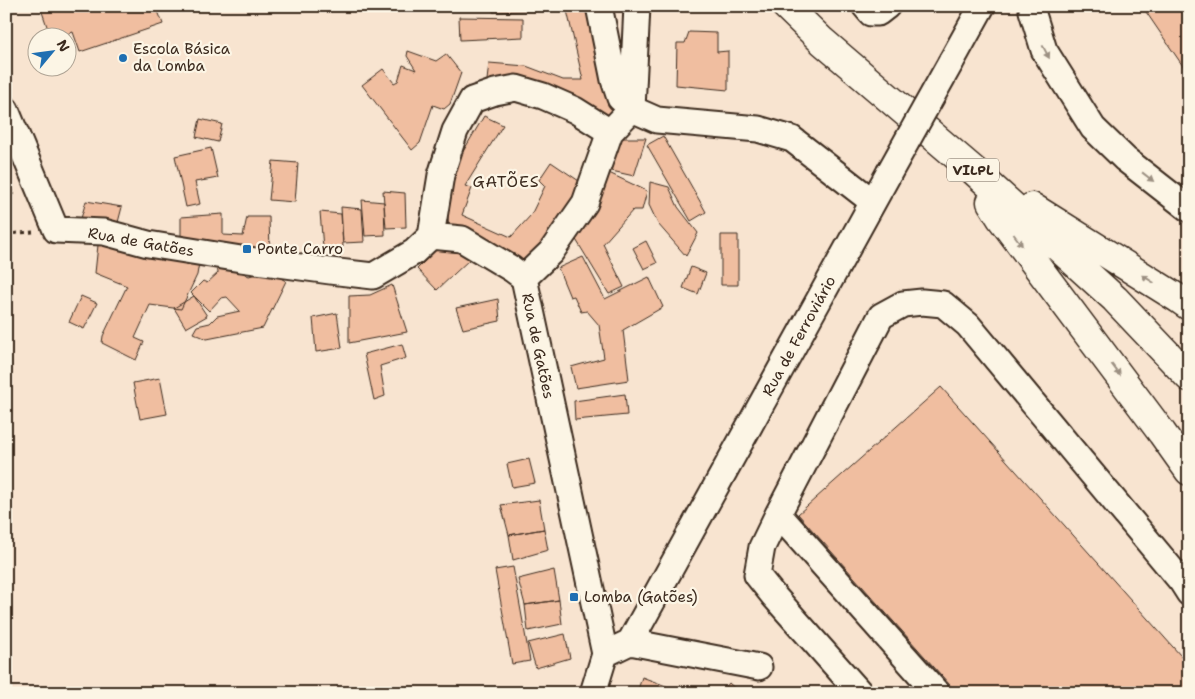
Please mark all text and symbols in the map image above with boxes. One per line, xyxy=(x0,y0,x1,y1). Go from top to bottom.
north arrow xyxy=(28,28,78,78)
text: N xyxy=(53,36,74,55)
place label: Escola Básica da Lomba xyxy=(133,39,231,76)
one-way arrow xyxy=(1042,45,1050,59)
marker: Escola Básica da Lomba xyxy=(117,52,129,64)
road number: VILPL xyxy=(947,158,999,182)
district label: GATÕES xyxy=(472,170,540,192)
one-way arrow xyxy=(1141,171,1154,182)
street label: Rua de Gatões xyxy=(86,223,196,261)
one-way arrow xyxy=(1013,233,1024,246)
place label: Ponte Carro xyxy=(257,239,343,259)
marker: Ponte Carro xyxy=(241,243,253,255)
street label: Rua de Ferroviário xyxy=(758,272,840,400)
one-way arrow xyxy=(1142,275,1155,284)
street label: Rua de Gatões xyxy=(517,291,559,401)
one-way arrow xyxy=(1111,363,1121,377)
place label: Lomba (Gatões) xyxy=(584,587,698,607)
marker: Lomba (Gatões) xyxy=(568,591,580,603)

